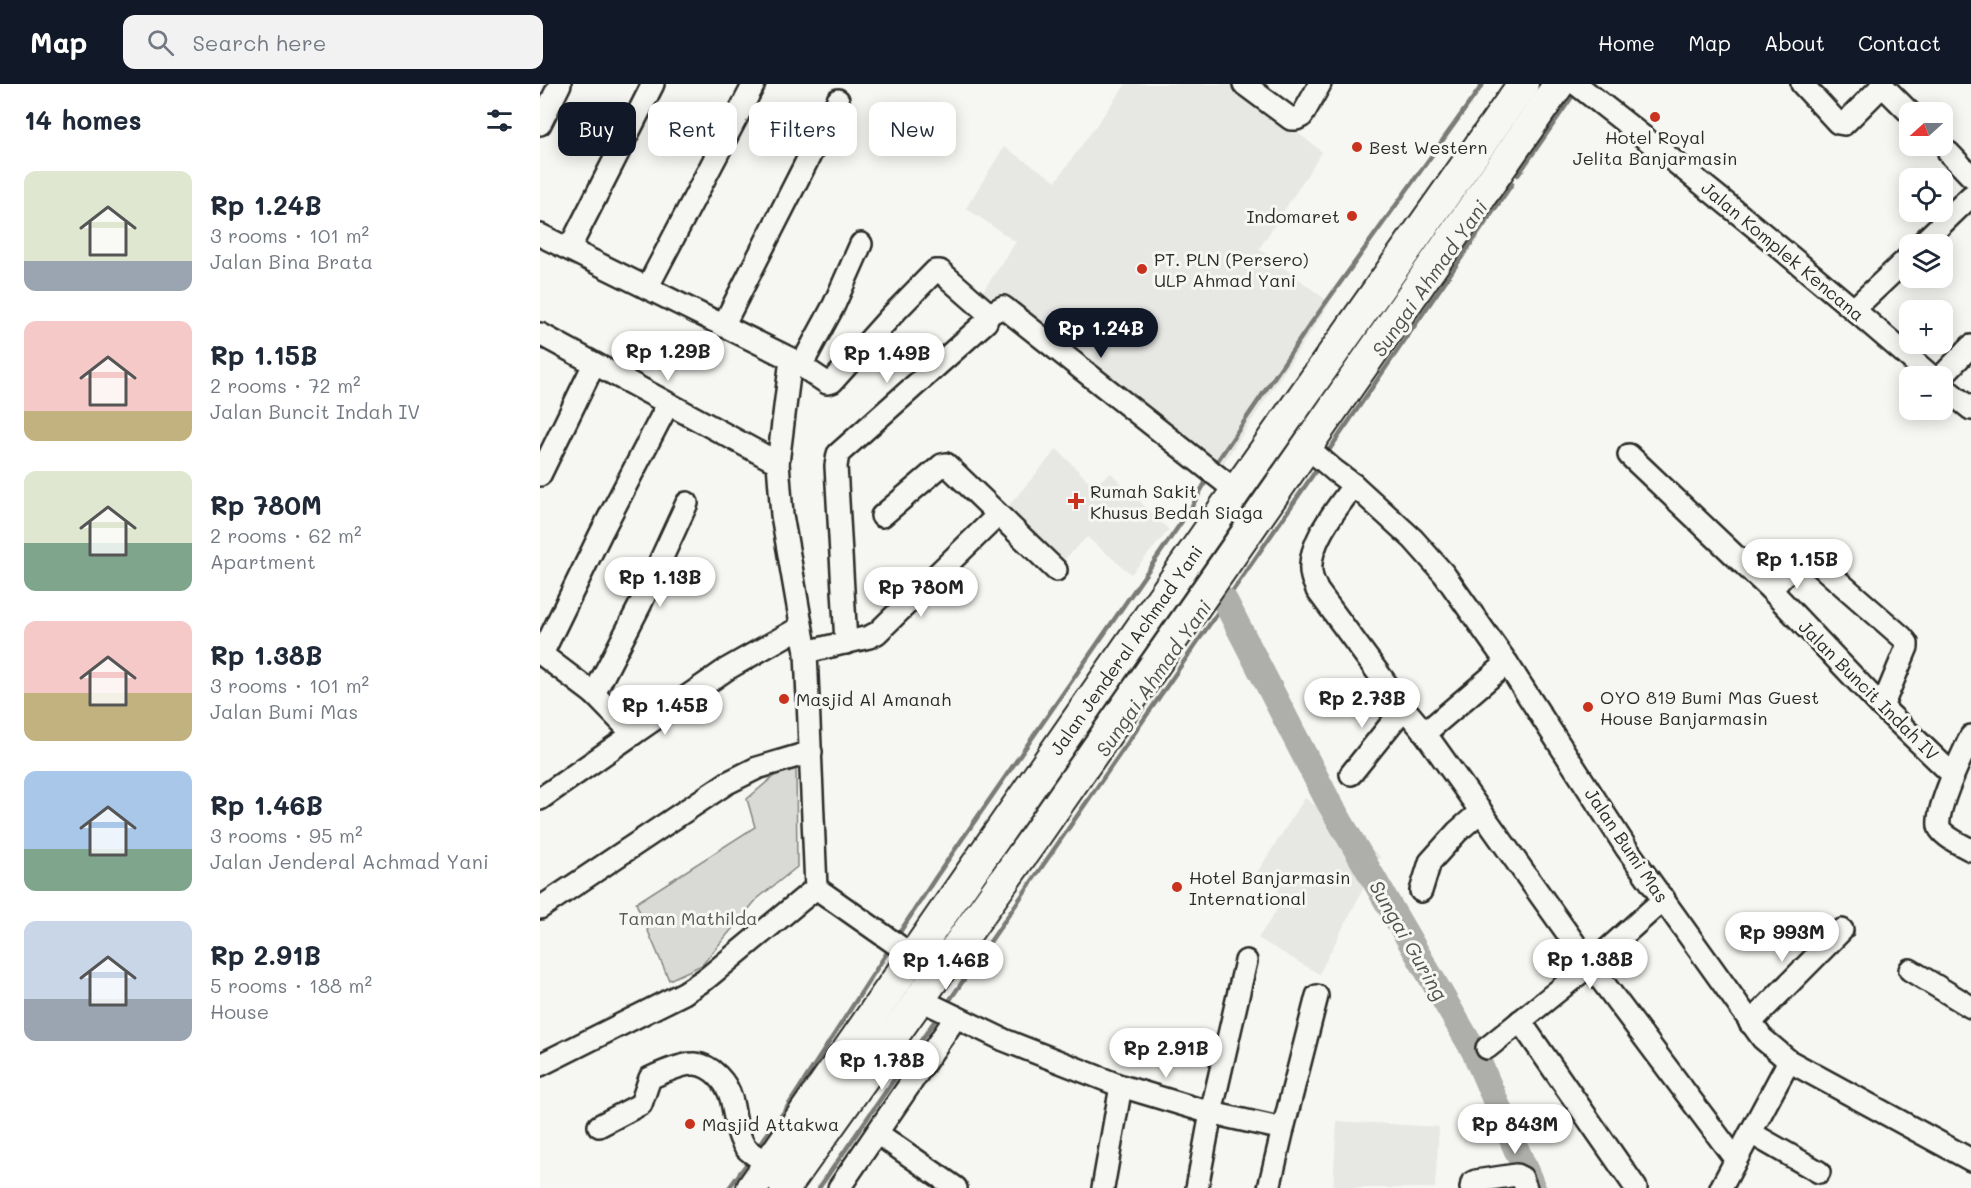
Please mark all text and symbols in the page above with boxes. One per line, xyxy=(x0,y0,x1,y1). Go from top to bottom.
search box xyxy=(123,15,543,69)
text: Map xyxy=(30,24,87,60)
icon: search xyxy=(144,26,177,59)
text: Search here xyxy=(192,28,326,57)
text: Home xyxy=(1598,29,1655,56)
text: Map xyxy=(1688,29,1731,56)
text: About xyxy=(1764,29,1825,56)
text: Contact xyxy=(1858,29,1941,56)
chip: Buy xyxy=(558,102,636,156)
chip: Rent xyxy=(648,102,737,156)
chip: Filters xyxy=(749,102,857,156)
chip: New xyxy=(869,102,956,156)
north arrow xyxy=(1899,102,1953,156)
map controls xyxy=(1899,102,1953,420)
text: 14 homes xyxy=(24,103,142,137)
icon: filters xyxy=(483,104,516,137)
marker: Hotel Royal Jelita Banjarmasin xyxy=(1648,110,1662,124)
place label: Hotel Royal Jelita Banjarmasin xyxy=(1573,125,1737,170)
place label: Best Western xyxy=(1369,135,1488,159)
marker: Best Western xyxy=(1350,140,1364,154)
button: locate xyxy=(1899,168,1953,222)
street label: Jalan Komplek Kencana xyxy=(1697,176,1869,326)
text: Rp 1.24B xyxy=(210,188,322,222)
water label: Sungai Ahmad Yani xyxy=(1365,194,1493,361)
icon: home xyxy=(72,195,144,267)
place label: Indomaret xyxy=(1246,204,1340,228)
marker: Indomaret xyxy=(1345,209,1359,223)
text: 3 rooms · 101 m² xyxy=(210,222,369,248)
button: layers xyxy=(1899,234,1953,288)
place label: PT. PLN (Persero) ULP Ahmad Yani xyxy=(1154,247,1309,292)
text: Jalan Bina Brata xyxy=(210,248,373,274)
marker: PT. PLN (Persero) ULP Ahmad Yani xyxy=(1135,262,1149,276)
button: + xyxy=(1899,300,1953,354)
pin: Rp 1.24B xyxy=(1039,308,1163,359)
text: Rp 1.24B xyxy=(1058,314,1144,340)
pin: Rp 1.29B xyxy=(606,331,730,382)
pin: Rp 1.49B xyxy=(825,333,949,384)
text: Rp 1.29B xyxy=(625,337,711,363)
text: Rp 1.15B xyxy=(210,338,317,372)
text: Rp 1.49B xyxy=(844,339,930,365)
icon: home xyxy=(72,345,144,417)
button: − xyxy=(1899,366,1953,420)
text: 2 rooms · 72 m² xyxy=(210,372,361,398)
text: Jalan Buncit Indah IV xyxy=(210,398,420,424)
place label: Rumah Sakit Khusus Bedah Siaga xyxy=(1090,479,1263,524)
text: Rp 780M xyxy=(210,488,322,522)
marker: Rumah Sakit Khusus Bedah Siaga xyxy=(1067,492,1085,510)
icon: home xyxy=(72,495,144,567)
text: 2 rooms · 62 m² xyxy=(210,522,362,548)
pin: Rp 1.15B xyxy=(1735,539,1859,590)
street label: Jalan Jenderal Achmad Yani xyxy=(1044,540,1208,760)
text: Rp 1.15B xyxy=(1756,545,1838,571)
text: Apartment xyxy=(210,548,316,574)
pin: Rp 1.13B xyxy=(598,557,722,608)
text: Rp 1.13B xyxy=(619,563,702,589)
pin: Rp 780M xyxy=(866,567,976,618)
text: Rp 780M xyxy=(878,573,964,599)
water label: Sungai Ahmad Yani xyxy=(1089,594,1217,761)
street label: Jalan Buncit Indah IV xyxy=(1794,615,1944,765)
text: Rp 1.38B xyxy=(210,638,323,672)
icon: home xyxy=(72,645,144,717)
text: 3 rooms · 101 m² xyxy=(210,672,369,698)
pin: Rp 2.73B xyxy=(1300,678,1424,729)
text: Rp 2.73B xyxy=(1318,684,1406,710)
pin: Rp 1.45B xyxy=(603,685,727,736)
place label: OYO 819 Bumi Mas Guest House Banjarmasin xyxy=(1600,685,1819,730)
place label: Masjid Al Amanah xyxy=(796,687,951,711)
text: Rp 1.45B xyxy=(622,691,708,717)
marker: Masjid Al Amanah xyxy=(777,692,791,706)
text: Jalan Bumi Mas xyxy=(210,698,358,724)
marker: OYO 819 Bumi Mas Guest House Banjarmasin xyxy=(1581,700,1595,714)
street label: Jalan Bumi Mas xyxy=(1580,783,1674,907)
text: Rp 1.46B xyxy=(210,788,323,822)
icon: home xyxy=(72,795,144,867)
text: 3 rooms · 95 m² xyxy=(210,822,362,848)
text: Jalan Jenderal Achmad Yani xyxy=(210,848,489,874)
place label: Hotel Banjarmasin International xyxy=(1189,865,1350,910)
water label: Sungai Guring xyxy=(1364,875,1454,1005)
marker: Hotel Banjarmasin International xyxy=(1170,880,1184,894)
park label: Taman Mathilda xyxy=(619,906,757,930)
pin: Rp 993M xyxy=(1727,912,1837,963)
text: Rp 993M xyxy=(1739,918,1825,944)
text: Rp 2.91B xyxy=(210,938,321,972)
pin: Rp 1.38B xyxy=(1528,939,1652,990)
pin: Rp 1.46B xyxy=(884,940,1008,991)
icon: home xyxy=(72,945,144,1017)
text: Rp 1.38B xyxy=(1547,945,1633,971)
text: Rp 1.46B xyxy=(903,946,989,972)
text: 5 rooms · 188 m² xyxy=(210,972,372,998)
text: House xyxy=(210,998,269,1024)
pin: Rp 2.91B xyxy=(1104,1028,1228,1079)
text: Rp 2.91B xyxy=(1123,1034,1209,1060)
pin: Rp 1.78B xyxy=(820,1040,944,1091)
text: Rp 1.78B xyxy=(839,1046,925,1072)
pin: Rp 843M xyxy=(1460,1104,1570,1155)
text: Rp 843M xyxy=(1472,1110,1558,1136)
place label: Masjid Attakwa xyxy=(702,1112,839,1136)
marker: Masjid Attakwa xyxy=(683,1117,697,1131)

